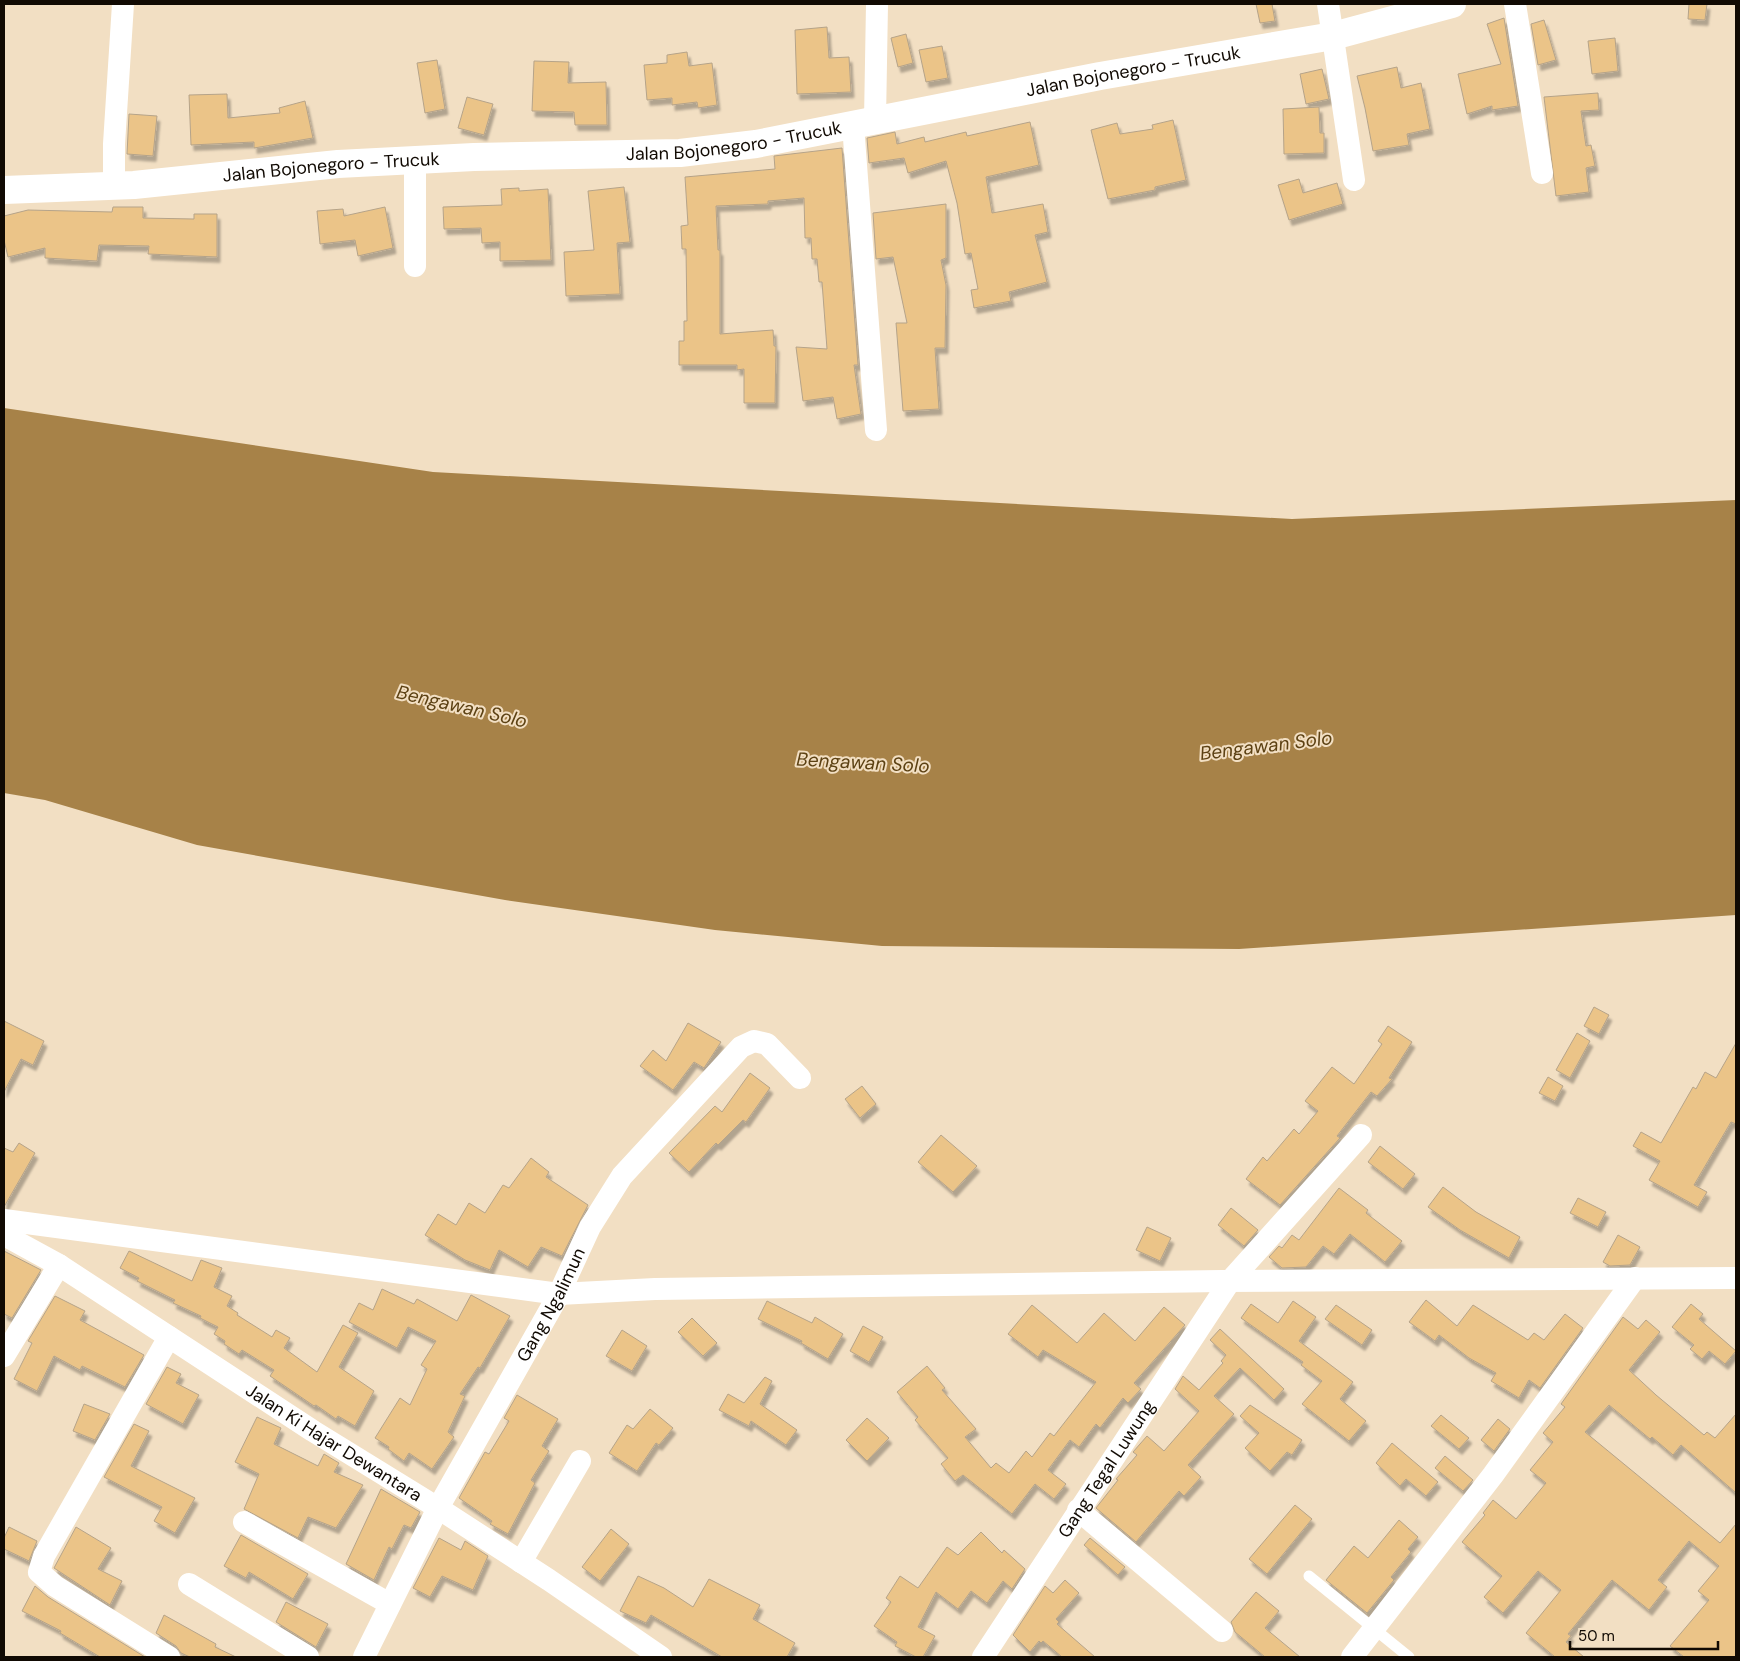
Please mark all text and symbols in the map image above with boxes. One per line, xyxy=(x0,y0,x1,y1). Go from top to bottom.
street label: Jalan Bojonegoro - Trucuk xyxy=(1024,40,1242,102)
street label: Jalan Bojonegoro - Trucuk xyxy=(626,115,843,166)
street label: Jalan Bojonegoro - Trucuk xyxy=(221,147,440,188)
water label: Bengawan Solo xyxy=(394,679,530,734)
water label: Bengawan Solo xyxy=(1198,725,1334,766)
water label: Bengawan Solo xyxy=(796,747,930,778)
street label: Gang Ngalimun xyxy=(511,1244,591,1366)
street label: Jalan Ki Hajar Dewantara xyxy=(241,1378,427,1507)
street label: Gang Tegal Luwung xyxy=(1053,1395,1161,1542)
scale bar xyxy=(1570,1618,1718,1650)
text: 50 m xyxy=(1578,1626,1615,1646)

